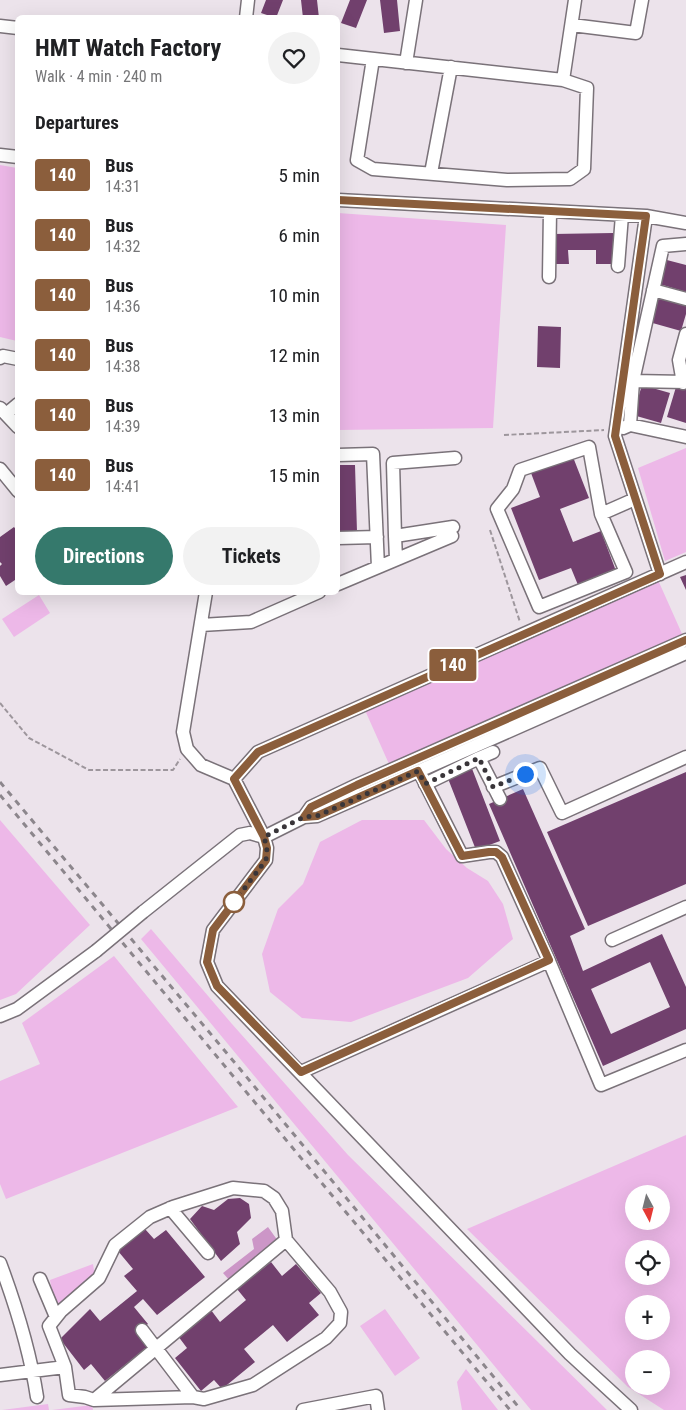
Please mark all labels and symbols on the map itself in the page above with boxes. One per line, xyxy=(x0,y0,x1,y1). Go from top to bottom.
line badge: 140 xyxy=(424,649,482,681)
your location xyxy=(513,762,538,787)
unlabelled marker xyxy=(223,891,245,913)
north arrow xyxy=(625,1185,670,1230)

